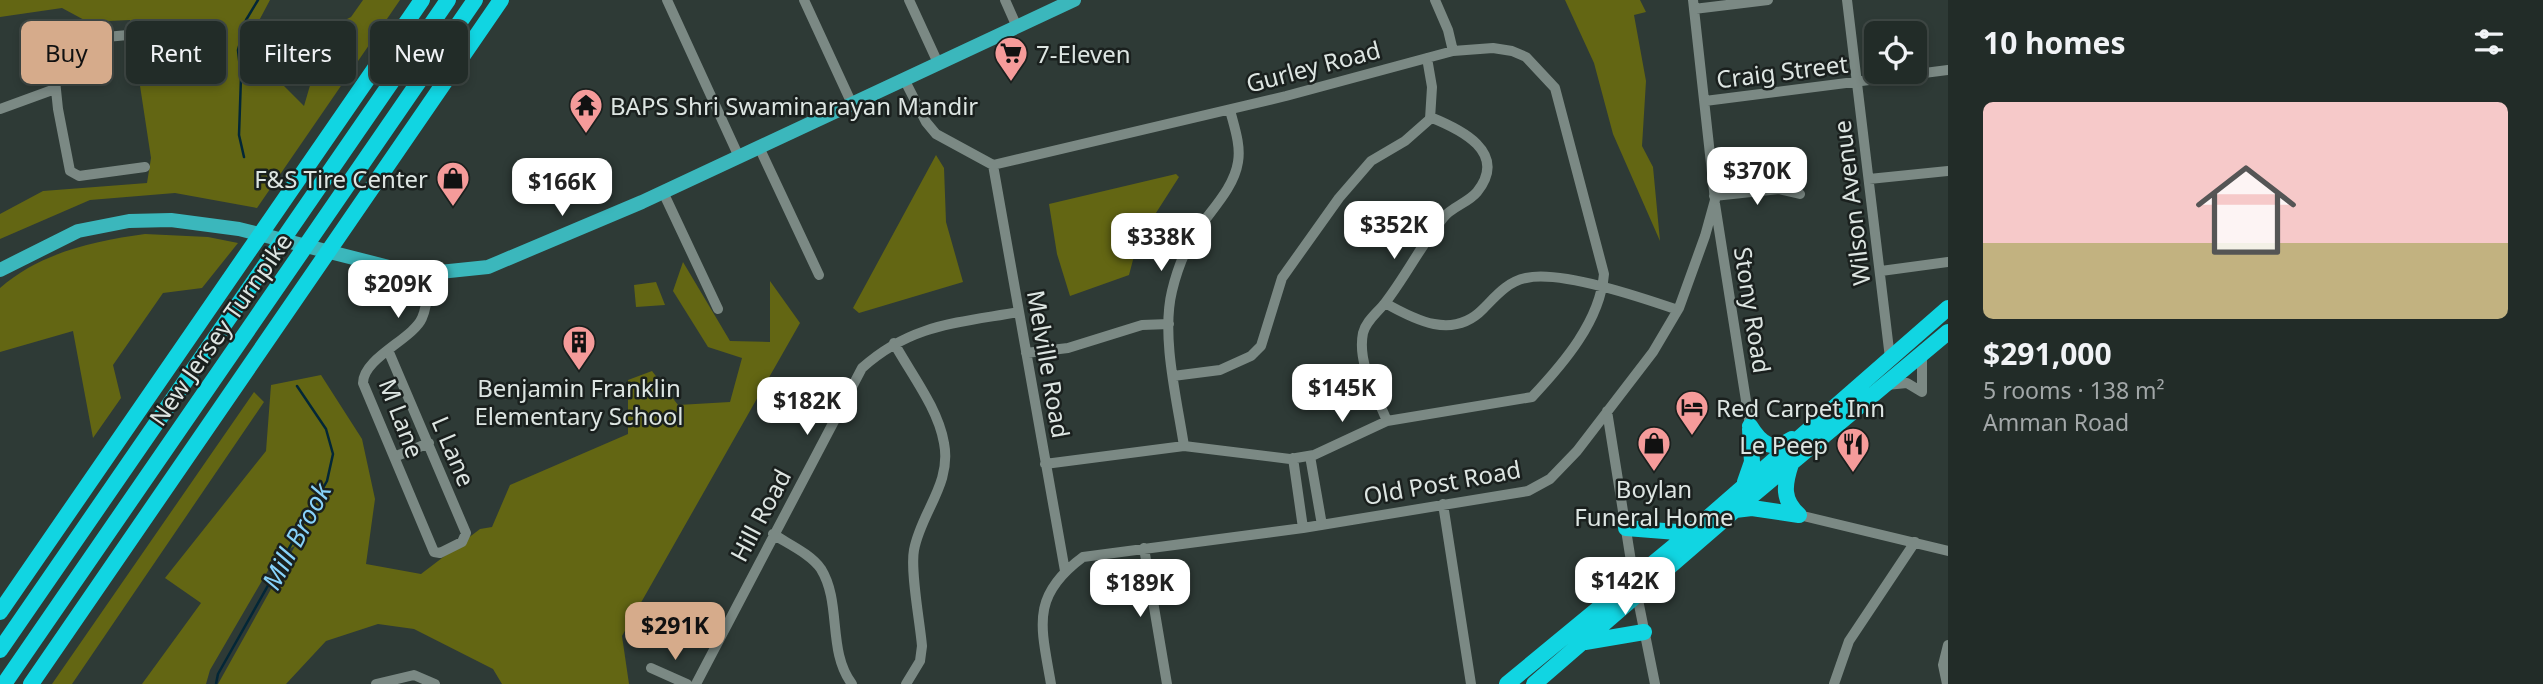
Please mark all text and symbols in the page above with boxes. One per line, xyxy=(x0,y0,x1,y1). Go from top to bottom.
chip: Buy xyxy=(21,21,112,84)
chip: Rent xyxy=(126,21,226,84)
chip: Filters xyxy=(240,21,356,84)
chip: New xyxy=(370,21,468,84)
map controls xyxy=(1864,21,1927,84)
button: locate xyxy=(1864,21,1927,84)
text: 10 homes xyxy=(1983,22,2126,63)
icon: filters xyxy=(2470,23,2508,61)
street label: Gurley Road xyxy=(1242,32,1384,100)
supermarket icon: 7-Eleven xyxy=(992,34,1030,83)
place label: 7-Eleven xyxy=(1036,37,1131,70)
street label: Craig Street xyxy=(1714,47,1850,95)
temple icon: BAPS Shri Swaminarayan Mandir xyxy=(567,86,605,135)
place label: BAPS Shri Swaminarayan Mandir xyxy=(610,89,978,122)
street label: Wilson Avenue xyxy=(1825,119,1877,287)
icon: home xyxy=(2183,147,2309,273)
pin: $370K xyxy=(1708,148,1806,207)
text: $370K xyxy=(1723,154,1791,186)
pin: $166K xyxy=(513,158,611,218)
shop icon: F&S Tire Center xyxy=(434,159,472,208)
place label: F&S Tire Center xyxy=(254,162,428,195)
text: $166K xyxy=(528,165,596,197)
pin: $352K xyxy=(1345,202,1443,261)
text: $352K xyxy=(1360,208,1428,240)
pin: $338K xyxy=(1112,214,1210,273)
text: $338K xyxy=(1127,220,1195,252)
street label: New Jersey Turnpike xyxy=(141,226,299,432)
street label: Stony Road xyxy=(1727,245,1779,375)
pin: $209K xyxy=(349,260,447,320)
text: $209K xyxy=(364,267,432,299)
street label: Melville Road xyxy=(1020,287,1078,441)
building icon: Benjamin Franklin Elementary School xyxy=(560,323,598,372)
text: $291,000 xyxy=(1983,333,2112,374)
pin: $145K xyxy=(1293,364,1391,424)
place label: Benjamin Franklin Elementary School xyxy=(474,371,684,432)
text: $145K xyxy=(1308,371,1376,403)
street label: M Lane xyxy=(372,374,432,462)
text: 5 rooms · 138 m² xyxy=(1983,374,2165,406)
pin: $182K xyxy=(758,378,856,437)
text: $182K xyxy=(773,384,841,416)
hotel icon: Red Carpet Inn xyxy=(1673,388,1711,437)
place label: Red Carpet Inn xyxy=(1716,391,1885,424)
text: Amman Road xyxy=(1983,406,2129,438)
street label: L Lane xyxy=(425,411,483,491)
shop icon: Boylan Funeral Home xyxy=(1635,424,1673,473)
restaurant icon: Le Peep xyxy=(1834,425,1872,474)
place label: Le Peep xyxy=(1739,428,1828,461)
street label: Old Post Road xyxy=(1361,452,1523,512)
street label: Hill Road xyxy=(722,463,798,567)
place label: Boylan Funeral Home xyxy=(1574,472,1734,533)
water label: Mill Brook xyxy=(253,475,340,596)
pin: $142K xyxy=(1576,558,1674,617)
pin: $189K xyxy=(1091,560,1189,619)
text: $142K xyxy=(1591,564,1659,596)
text: $189K xyxy=(1106,566,1174,598)
pin: $291K xyxy=(626,602,724,662)
text: $291K xyxy=(641,609,709,641)

